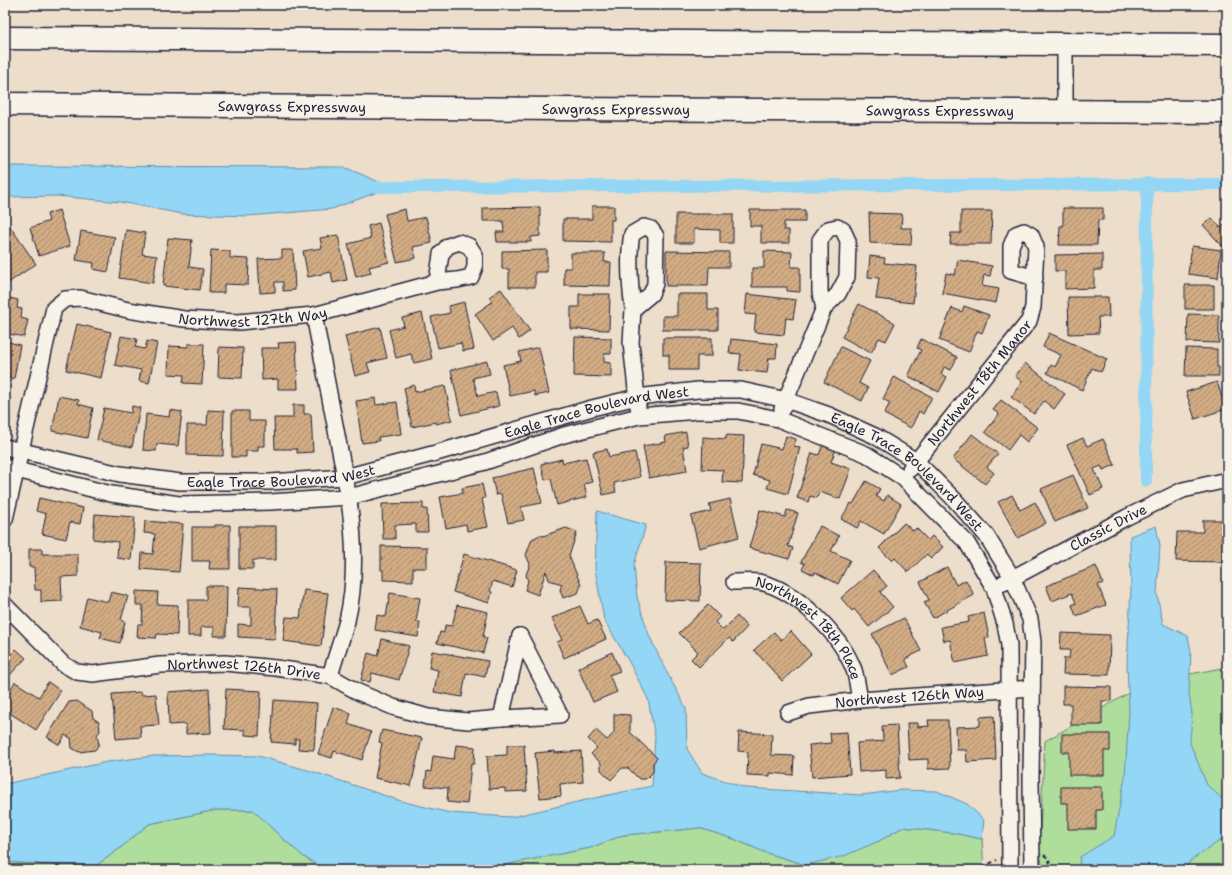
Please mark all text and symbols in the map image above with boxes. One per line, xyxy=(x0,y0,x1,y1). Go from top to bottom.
street label: Sawgrass Expressway xyxy=(218,97,366,116)
street label: Sawgrass Expressway xyxy=(542,100,690,119)
street label: Sawgrass Expressway xyxy=(866,101,1014,120)
street label: Northwest 127th Way xyxy=(177,303,329,331)
street label: Northwest 18th Manor xyxy=(923,315,1036,449)
street label: Eagle Trace Boulevard West xyxy=(502,382,690,442)
street label: Eagle Trace Boulevard West xyxy=(828,408,987,535)
street label: Eagle Trace Boulevard West xyxy=(187,460,377,491)
street label: Classic Drive xyxy=(1066,500,1150,555)
street label: Northwest 18th Place xyxy=(754,572,865,682)
street label: Northwest 126th Drive xyxy=(167,654,322,684)
street label: Northwest 126th Way xyxy=(834,682,985,712)

